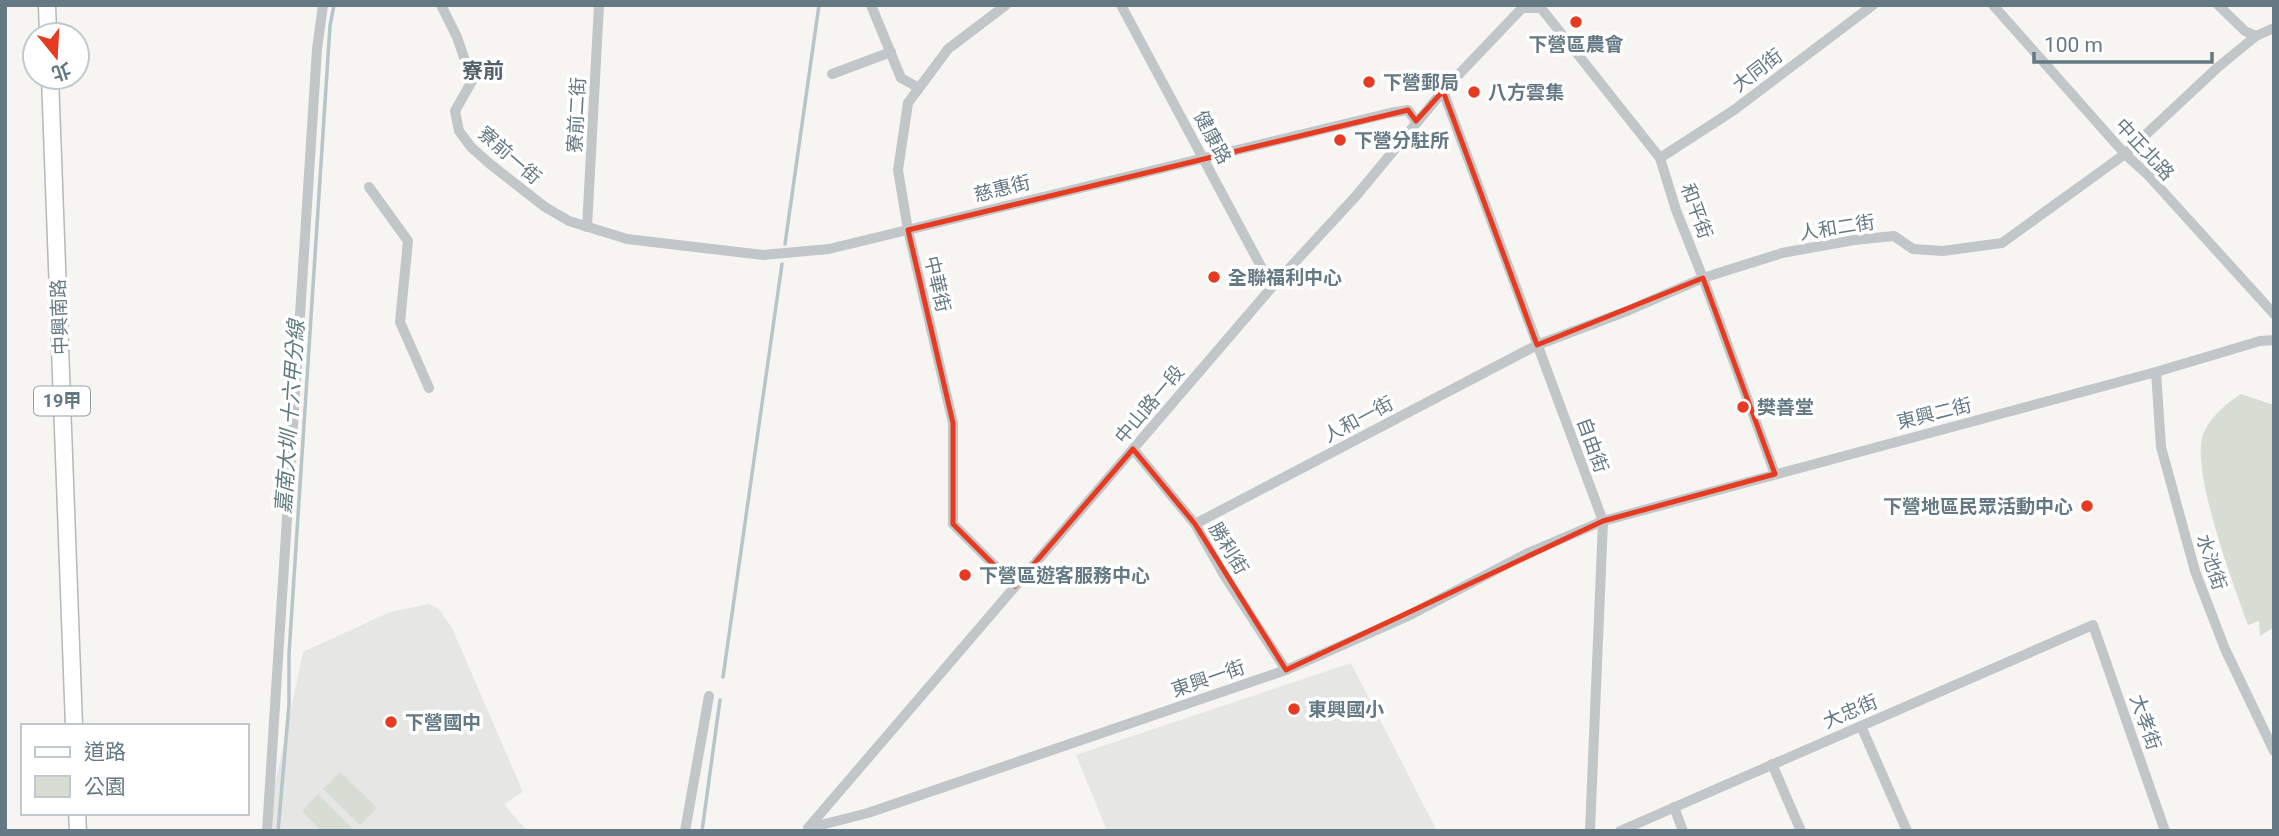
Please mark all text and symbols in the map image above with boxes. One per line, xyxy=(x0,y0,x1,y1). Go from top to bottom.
marker: 下營區農會 xyxy=(1568,14,1584,30)
north arrow xyxy=(21,21,91,91)
scale bar xyxy=(2034,21,2212,65)
place label: 下營區農會 xyxy=(1528,33,1624,56)
text: 100 m xyxy=(2044,33,2103,57)
street label: 大同街 xyxy=(1728,44,1787,97)
text: 北 xyxy=(49,58,74,86)
district label: 寮前 xyxy=(462,59,504,83)
place label: 下營郵局 xyxy=(1383,71,1459,94)
marker: 下營郵局 xyxy=(1361,74,1377,90)
street label: 寮前二街 xyxy=(563,76,590,154)
place label: 八方雲集 xyxy=(1488,81,1564,104)
marker: 八方雲集 xyxy=(1466,84,1482,100)
street label: 健康路 xyxy=(1189,107,1236,168)
street label: 中正北路 xyxy=(2110,114,2179,185)
street label: 寮前一街 xyxy=(473,122,546,189)
place label: 下營分駐所 xyxy=(1354,129,1449,152)
marker: 下營分駐所 xyxy=(1332,132,1348,148)
street label: 慈惠街 xyxy=(972,170,1033,207)
street label: 和平街 xyxy=(1676,180,1717,242)
street label: 人和二街 xyxy=(1798,210,1876,245)
street label: 中華街 xyxy=(920,254,955,314)
place label: 全聯福利中心 xyxy=(1228,266,1342,289)
marker: 全聯福利中心 xyxy=(1206,269,1222,285)
street label: 中興南路 xyxy=(47,279,72,355)
water label: 嘉南大圳 十六甲分線 xyxy=(271,317,309,515)
street label: 中山路一段 xyxy=(1110,361,1189,448)
road number: 19甲 xyxy=(34,386,90,416)
street label: 人和一街 xyxy=(1319,391,1397,447)
street label: 東興二街 xyxy=(1894,393,1974,434)
place label: 樊善堂 xyxy=(1757,396,1814,419)
marker: 樊善堂 xyxy=(1735,399,1751,415)
street label: 自由街 xyxy=(1572,414,1613,476)
place label: 下營地區民眾活動中心 xyxy=(1883,495,2073,518)
marker: 下營地區民眾活動中心 xyxy=(2079,498,2095,514)
street label: 勝利街 xyxy=(1204,518,1253,579)
street label: 水池街 xyxy=(2192,531,2231,593)
place label: 下營區遊客服務中心 xyxy=(979,564,1150,587)
marker: 下營區遊客服務中心 xyxy=(957,567,973,583)
street label: 東興一街 xyxy=(1168,655,1248,702)
street label: 大忠街 xyxy=(1819,690,1881,733)
street label: 大孝街 xyxy=(2125,691,2166,753)
place label: 東興國小 xyxy=(1308,698,1384,721)
marker: 東興國小 xyxy=(1286,701,1302,717)
place label: 下營國中 xyxy=(405,711,481,734)
marker: 下營國中 xyxy=(383,714,399,730)
legend xyxy=(21,724,248,815)
text: 道路 xyxy=(84,740,126,764)
text: 公園 xyxy=(84,775,126,799)

